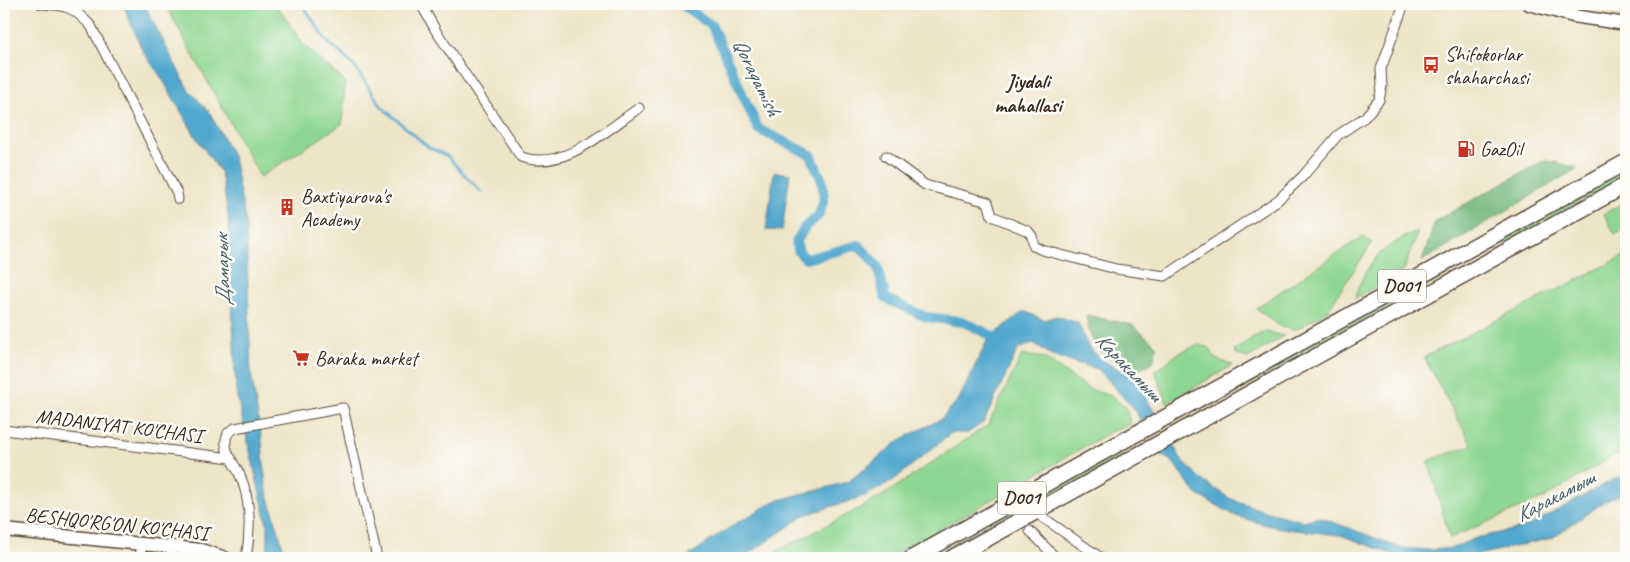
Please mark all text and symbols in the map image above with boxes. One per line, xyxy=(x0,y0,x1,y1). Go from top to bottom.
water label: Qoraqamish xyxy=(727,34,787,121)
place label: Shifokorlar shaharchasi xyxy=(1445,42,1531,90)
bus stop icon: Shifokorlar shaharchasi xyxy=(1421,55,1441,75)
district label: Jiydali mahallasi xyxy=(994,68,1065,118)
place label: GazOil xyxy=(1480,137,1525,162)
fuel station icon: GazOil xyxy=(1456,139,1476,159)
place label: Baxtiyarova's Academy xyxy=(301,184,393,232)
building icon: Baxtiyarova's Academy xyxy=(277,197,297,217)
water label: Дамарык xyxy=(208,230,236,307)
road number: D001 xyxy=(1378,270,1426,302)
water label: Каракамыш xyxy=(1090,327,1169,408)
place label: Baraka market xyxy=(315,346,421,371)
supermarket icon: Baraka market xyxy=(291,348,311,368)
street label: MADANIYAT KO'CHASI xyxy=(34,403,207,449)
water label: Каракамыш xyxy=(1511,464,1600,528)
road number: D001 xyxy=(998,482,1046,514)
street label: BESHQO'RG'ON KO'CHASI xyxy=(24,502,214,546)

